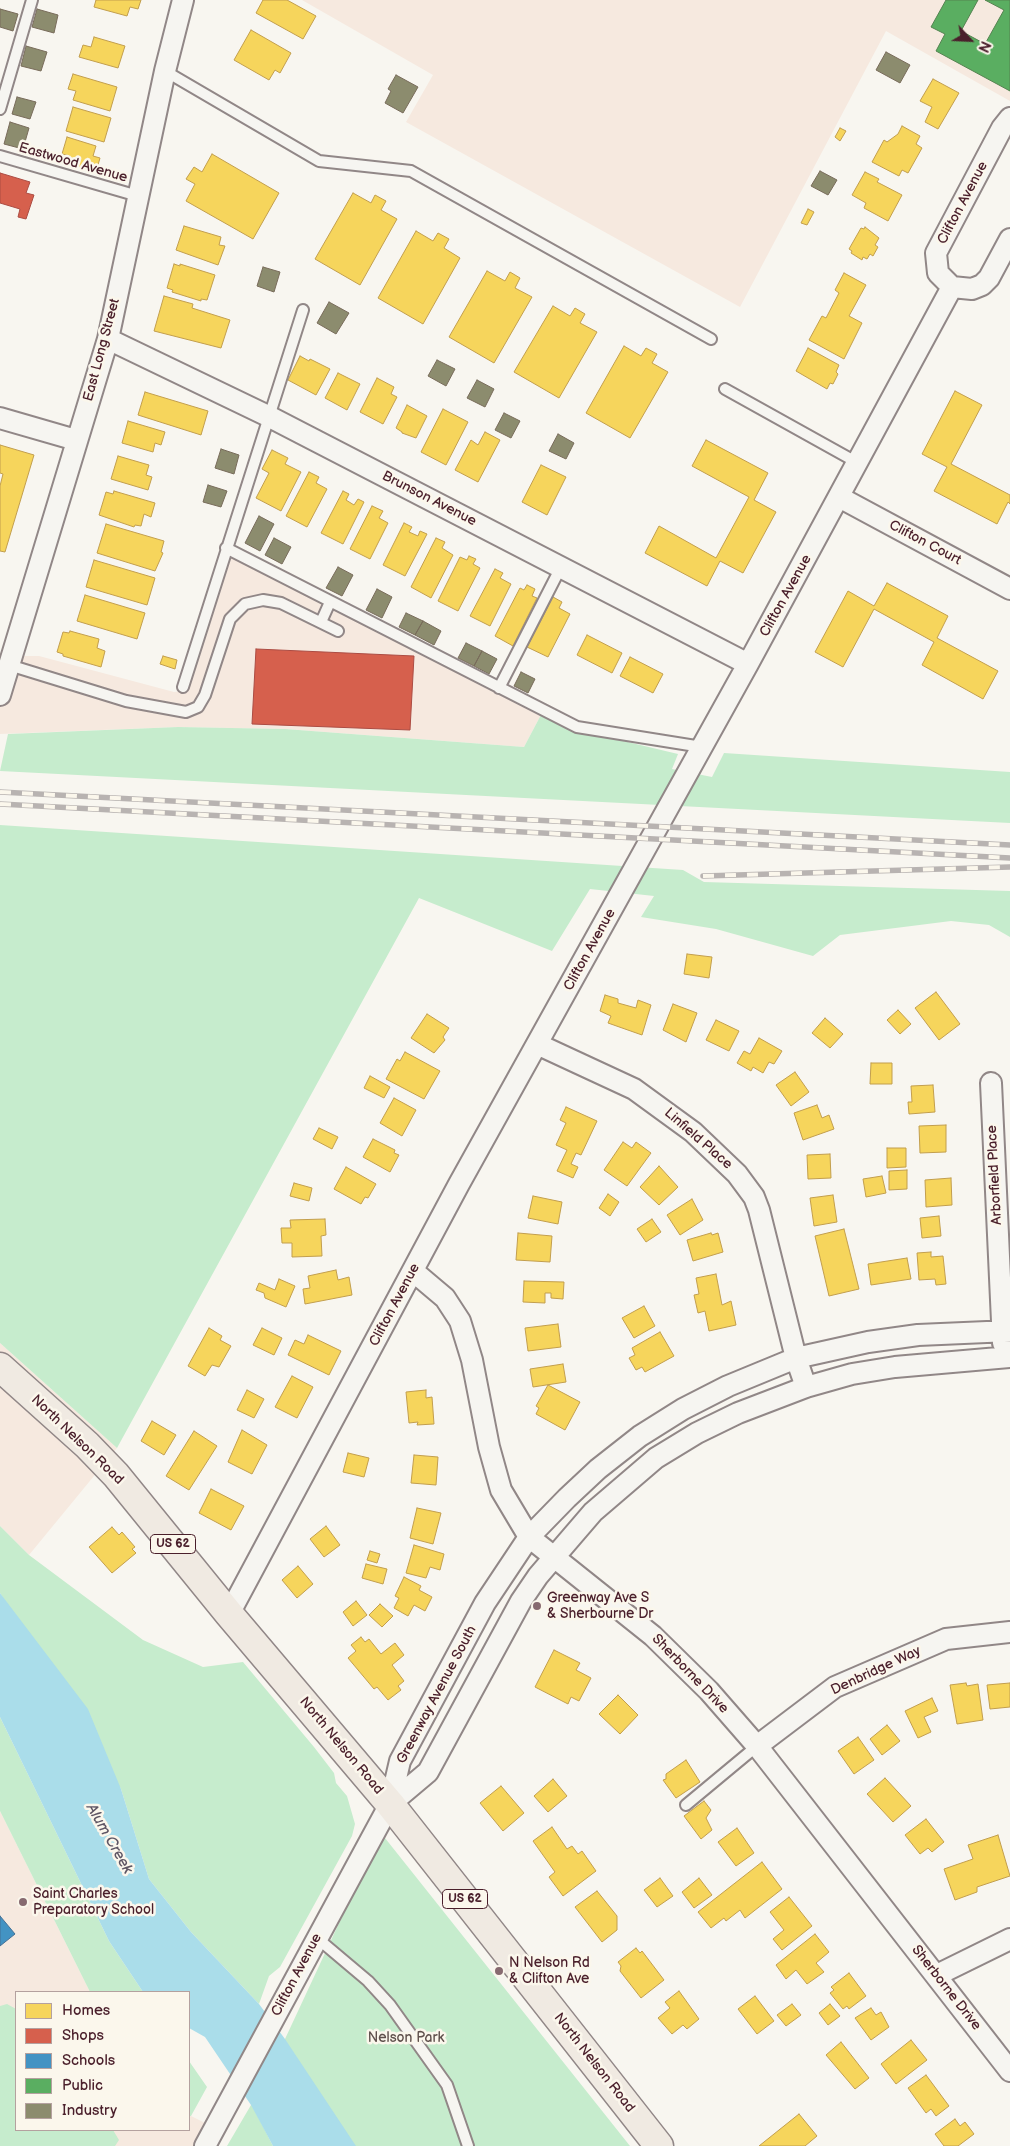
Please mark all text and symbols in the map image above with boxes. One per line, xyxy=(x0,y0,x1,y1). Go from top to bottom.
north arrow xyxy=(945,15,995,65)
text: N xyxy=(974,38,994,55)
street label: Eastwood Avenue xyxy=(17,139,129,187)
street label: Clifton Avenue xyxy=(934,159,992,247)
street label: East Long Street xyxy=(80,297,124,403)
street label: Brunson Avenue xyxy=(379,468,479,530)
street label: Clifton Court xyxy=(886,517,964,569)
street label: Clifton Avenue xyxy=(757,552,815,640)
street label: Clifton Avenue xyxy=(561,906,619,994)
street label: Linfield Place xyxy=(661,1105,735,1173)
street label: Arborfield Place xyxy=(984,1125,1006,1225)
street label: Clifton Avenue xyxy=(366,1261,424,1349)
street label: North Nelson Road xyxy=(27,1392,127,1488)
road number: US 62 xyxy=(150,1535,196,1554)
place label: Greenway Ave S & Sherbourne Dr xyxy=(547,1590,653,1622)
marker: Greenway Ave S & Sherbourne Dr xyxy=(531,1600,543,1612)
street label: Greenway Avenue South xyxy=(393,1623,481,1767)
street label: Sherborne Drive xyxy=(648,1631,732,1717)
street label: Denbridge Way xyxy=(829,1643,923,1699)
street label: North Nelson Road xyxy=(295,1694,387,1798)
water label: Alum Creek xyxy=(82,1801,136,1877)
place label: Saint Charles Preparatory School xyxy=(33,1886,154,1918)
road number: US 62 xyxy=(442,1890,488,1908)
marker: Saint Charles Preparatory School xyxy=(17,1896,29,1908)
street label: Clifton Avenue xyxy=(268,1931,326,2019)
street label: Sherborne Drive xyxy=(908,1942,984,2034)
place label: N Nelson Rd & Clifton Ave xyxy=(509,1955,590,1988)
marker: N Nelson Rd & Clifton Ave xyxy=(493,1965,505,1977)
legend xyxy=(15,1991,190,2131)
text: Homes xyxy=(62,2001,110,2020)
street label: North Nelson Road xyxy=(550,2010,638,2116)
text: Shops xyxy=(62,2026,104,2045)
park label: Nelson Park xyxy=(368,2030,444,2046)
text: Schools xyxy=(62,2051,115,2070)
text: Public xyxy=(62,2076,103,2095)
text: Industry xyxy=(62,2101,117,2120)

